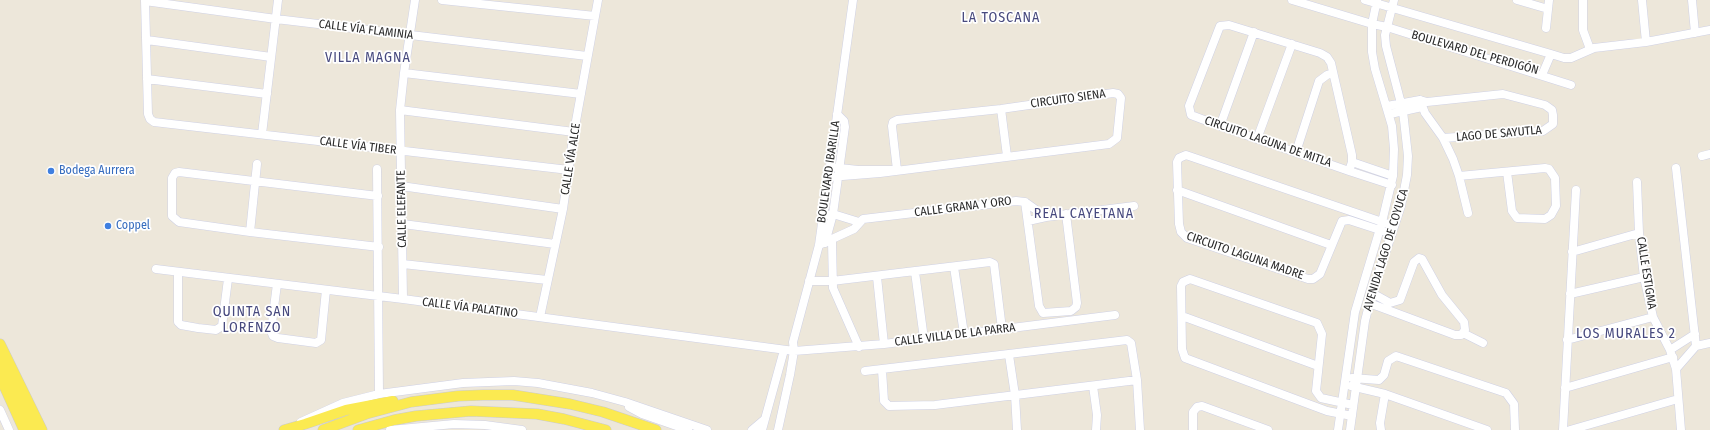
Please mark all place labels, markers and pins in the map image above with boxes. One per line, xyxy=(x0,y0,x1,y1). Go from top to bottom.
place label: Bodega Aurrera xyxy=(59,164,135,178)
marker: Bodega Aurrera xyxy=(46,166,56,176)
place label: Coppel xyxy=(116,219,150,233)
marker: Coppel xyxy=(103,221,113,231)

